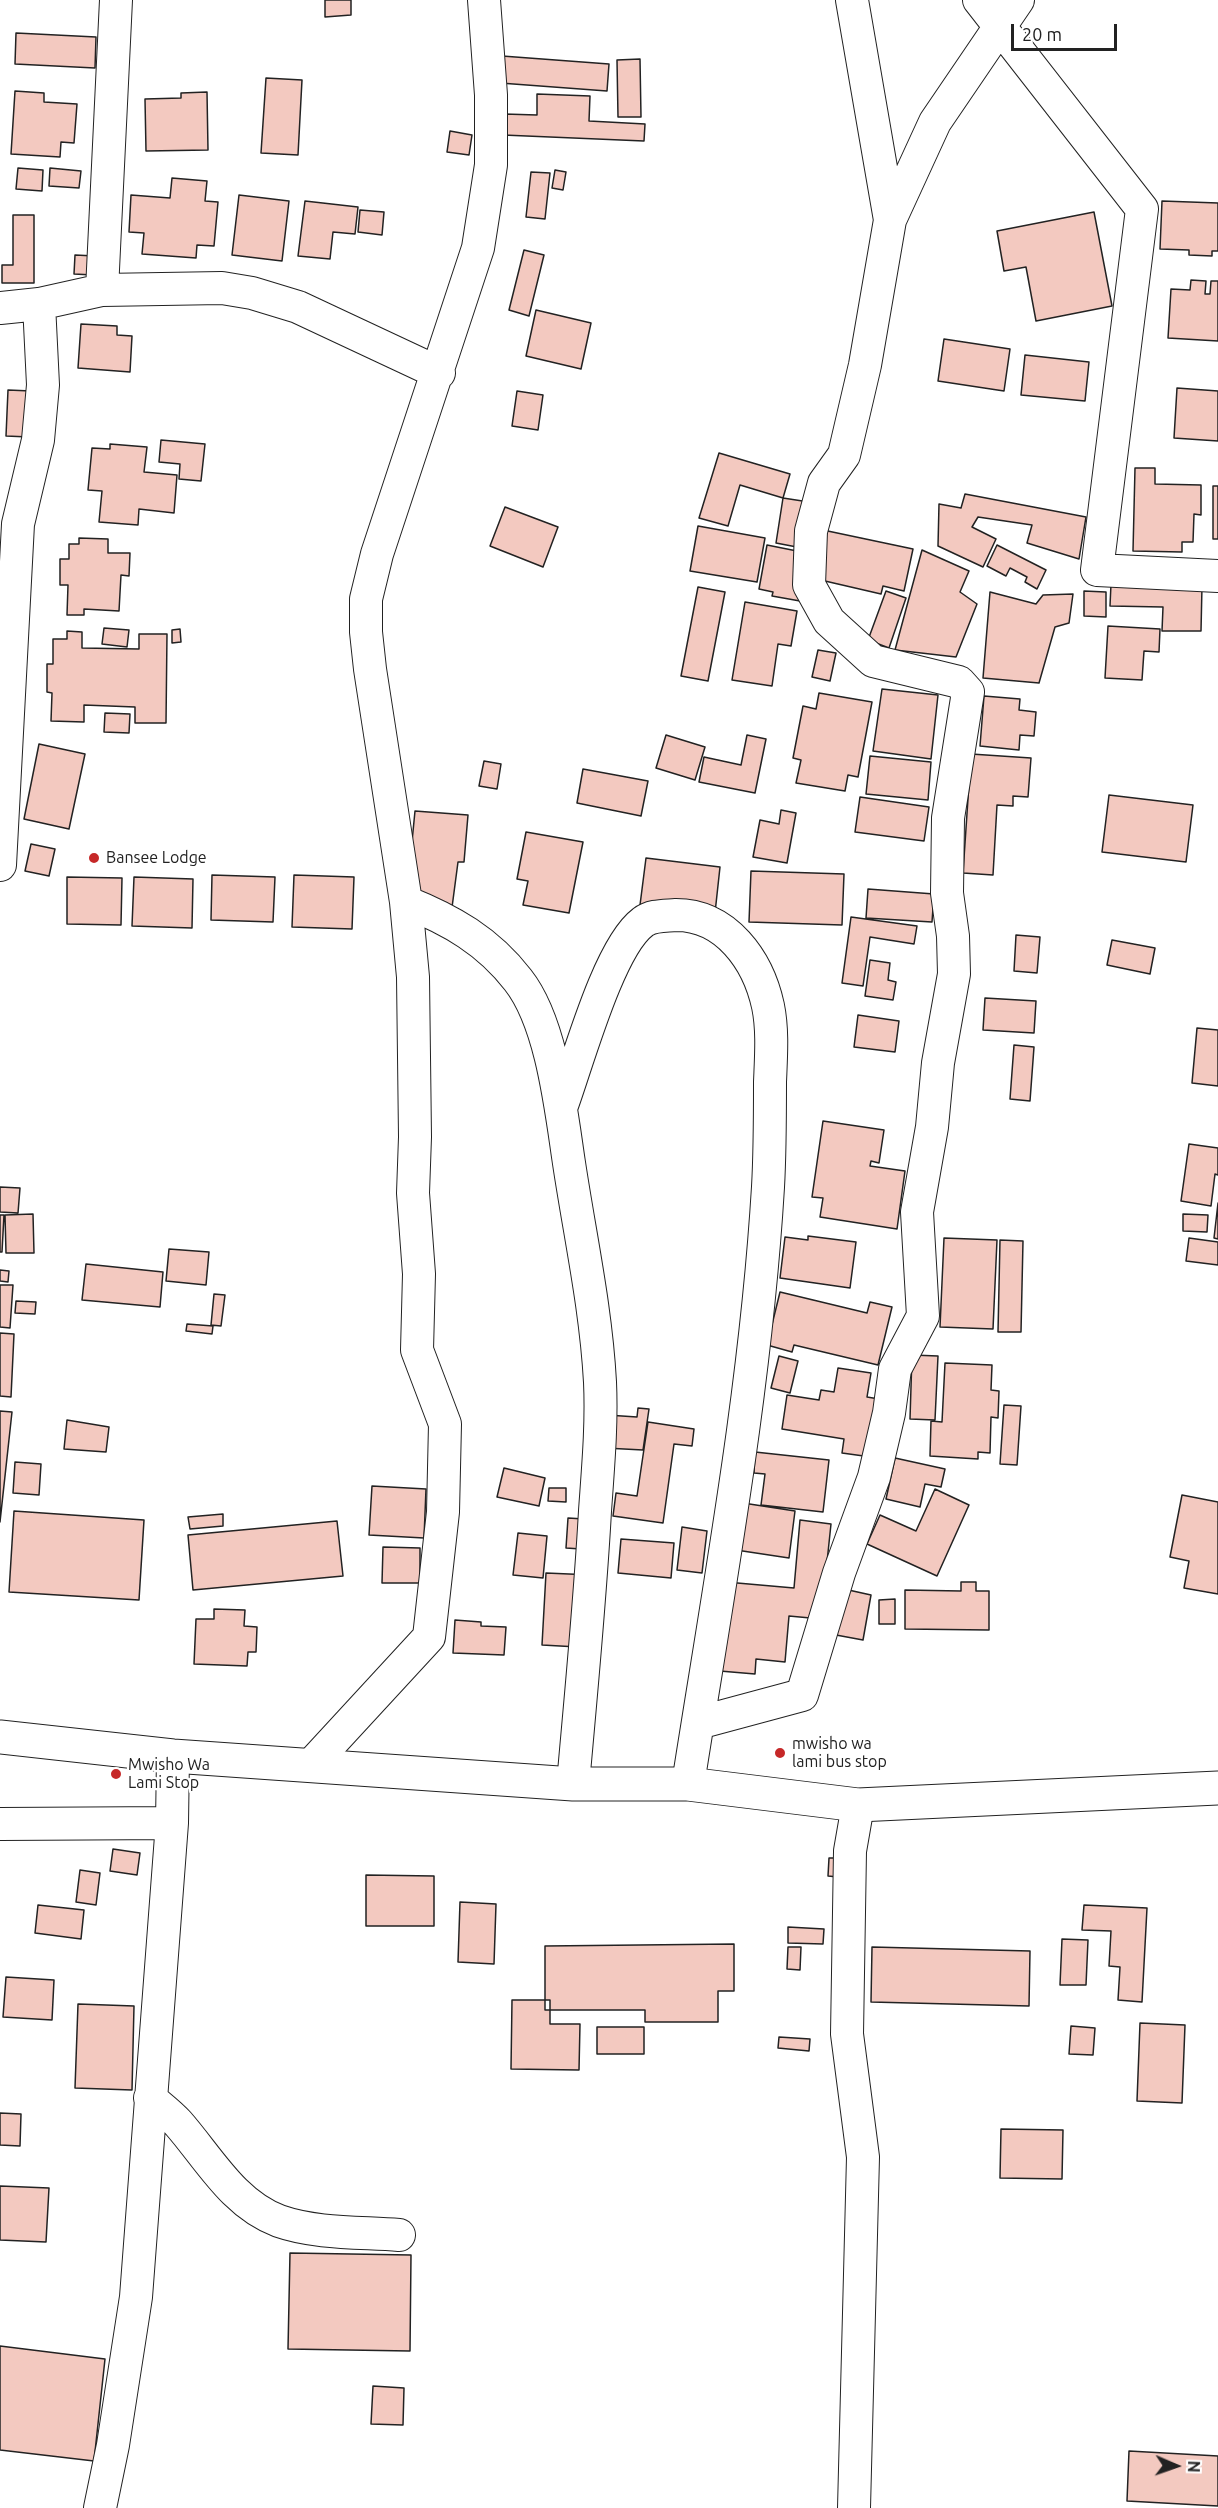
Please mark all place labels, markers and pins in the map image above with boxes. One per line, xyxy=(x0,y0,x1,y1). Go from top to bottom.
place label: Bansee Lodge xyxy=(106,848,207,868)
marker: Bansee Lodge xyxy=(87,851,101,865)
place label: mwisho wa lami bus stop xyxy=(792,1734,887,1772)
marker: mwisho wa lami bus stop xyxy=(773,1746,787,1760)
place label: Mwisho Wa Lami Stop xyxy=(128,1755,210,1793)
marker: Mwisho Wa Lami Stop xyxy=(109,1767,123,1781)

